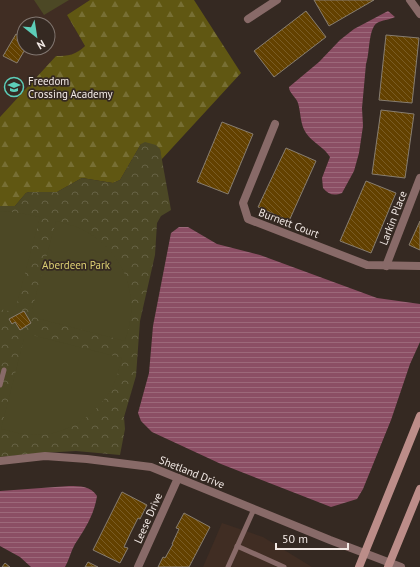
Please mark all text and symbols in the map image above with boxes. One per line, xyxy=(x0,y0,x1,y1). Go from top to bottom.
north arrow xyxy=(16,16,56,56)
text: N xyxy=(34,37,48,53)
place label: Freedom Crossing Academy xyxy=(28,74,114,101)
school or university icon: Freedom Crossing Academy xyxy=(3,76,25,98)
street label: Larkin Place xyxy=(376,189,410,247)
street label: Burnett Court xyxy=(257,205,321,241)
park label: Aberdeen Park xyxy=(42,258,111,272)
street label: Shetland Drive xyxy=(157,453,227,492)
street label: Leese Drive xyxy=(131,490,166,545)
scale bar xyxy=(276,525,348,551)
text: 50 m xyxy=(282,531,308,546)

